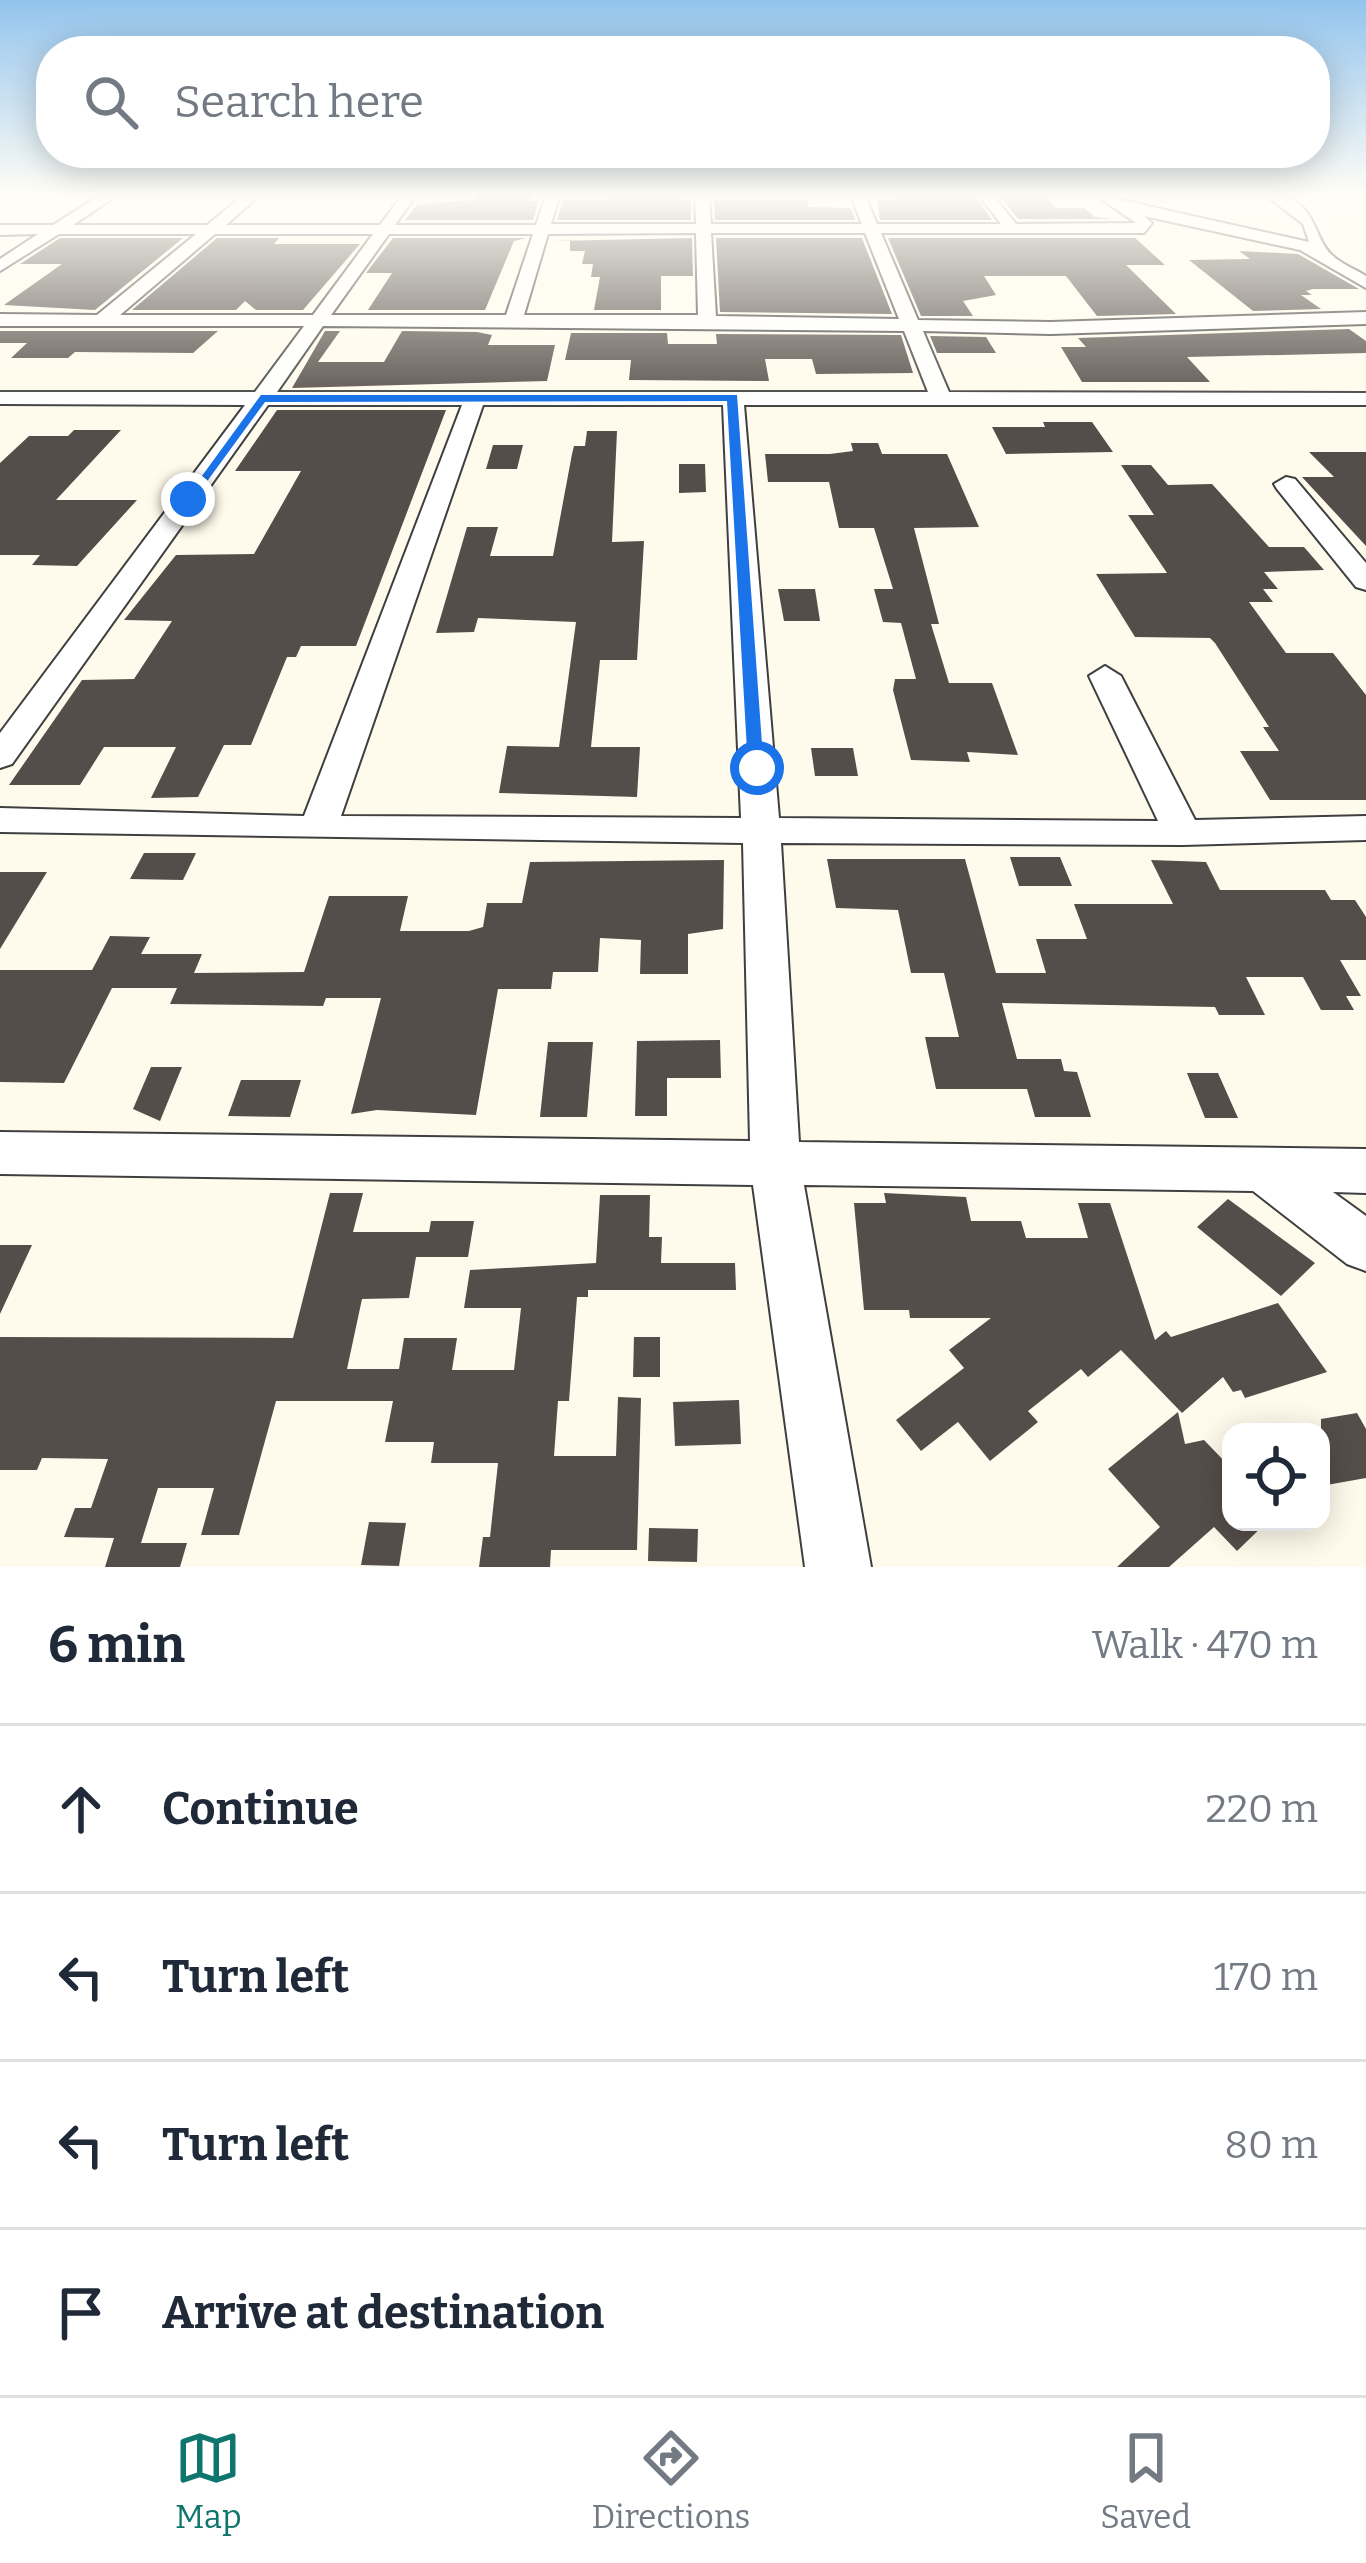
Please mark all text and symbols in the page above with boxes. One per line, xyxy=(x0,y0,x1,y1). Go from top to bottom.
search box xyxy=(36,36,1330,168)
icon: search xyxy=(78,69,144,135)
text: Search here xyxy=(174,75,424,129)
route end xyxy=(161,472,215,526)
route start xyxy=(730,741,784,795)
map controls xyxy=(1222,1423,1330,1531)
button: locate xyxy=(1222,1423,1330,1531)
text: 6 min xyxy=(48,1614,185,1676)
text: Walk · 470 m xyxy=(1092,1622,1318,1668)
icon: ahead xyxy=(48,1776,114,1842)
text: Continue xyxy=(162,1782,359,1836)
text: 220 m xyxy=(1206,1786,1318,1832)
icon: left xyxy=(48,1944,114,2010)
text: Turn left xyxy=(162,1950,349,2004)
text: 170 m xyxy=(1214,1954,1318,2000)
icon: left xyxy=(48,2112,114,2178)
text: Turn left xyxy=(162,2118,349,2172)
text: 80 m xyxy=(1225,2122,1318,2168)
icon: arrive xyxy=(48,2280,114,2346)
text: Arrive at destination xyxy=(162,2286,604,2340)
tab: Map xyxy=(175,2425,242,2537)
tab: Directions xyxy=(592,2425,750,2537)
tab: Saved xyxy=(1100,2425,1191,2537)

